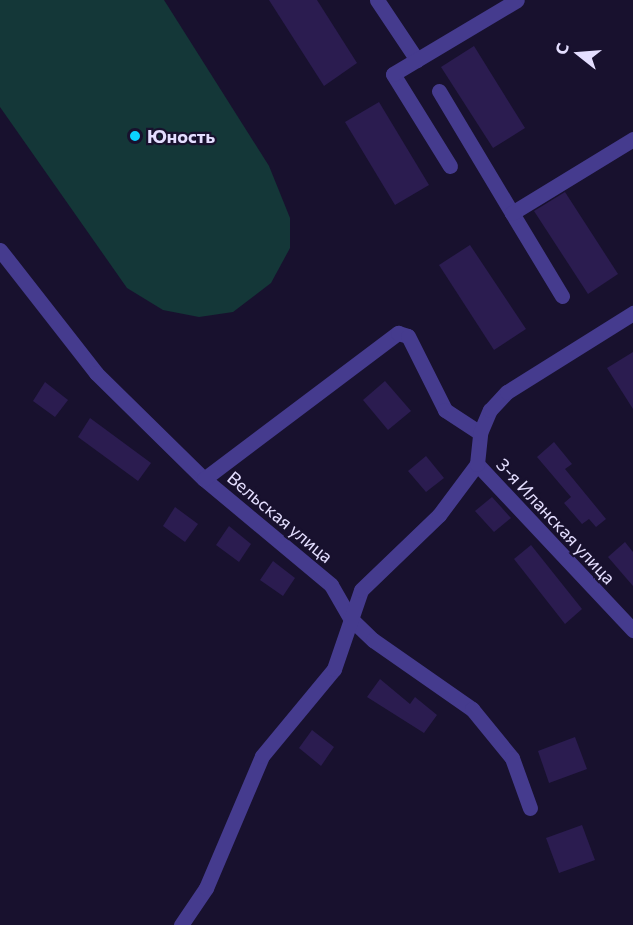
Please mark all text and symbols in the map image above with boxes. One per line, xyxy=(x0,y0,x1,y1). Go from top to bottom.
north arrow xyxy=(549,24,609,84)
text: С xyxy=(551,41,572,57)
place label: Юность xyxy=(147,125,215,147)
marker: Юность xyxy=(128,129,142,143)
street label: 3-я Иланская улица xyxy=(492,454,620,588)
street label: Вельская улица xyxy=(223,467,337,567)

